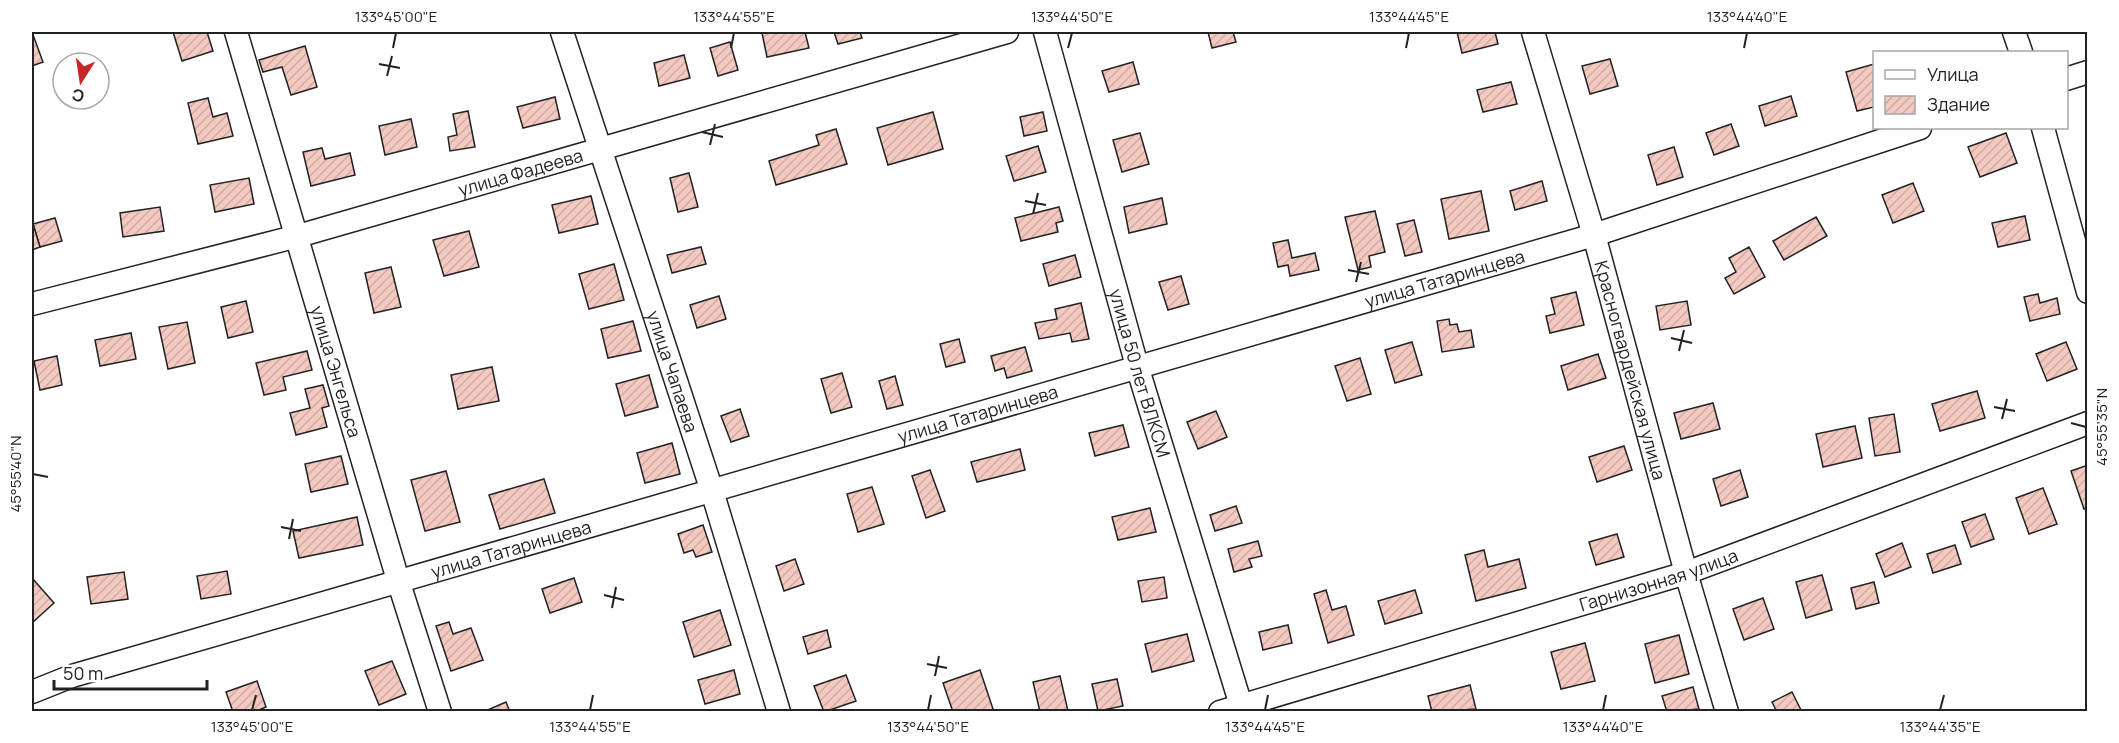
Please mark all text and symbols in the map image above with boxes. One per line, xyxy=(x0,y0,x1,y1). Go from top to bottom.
text: 133°45'00"E xyxy=(355,6,437,27)
text: 133°44'55"E xyxy=(693,6,775,27)
text: 133°44'50"E xyxy=(1031,6,1113,27)
text: 133°44'45"E xyxy=(1369,6,1449,27)
text: 133°44'40"E xyxy=(1707,6,1787,27)
north arrow xyxy=(51,51,111,111)
legend xyxy=(1873,51,2068,129)
text: Улица xyxy=(1927,62,1979,86)
text: С xyxy=(70,84,86,108)
text: Здание xyxy=(1927,92,1990,116)
street label: улица Фадеева xyxy=(455,143,586,201)
street label: улица Татаринцева xyxy=(1362,244,1527,313)
street label: Красногвардейская улица xyxy=(1589,258,1672,482)
street label: улица 50 лет ВЛКСМ xyxy=(1104,286,1176,460)
street label: улица Энгельса xyxy=(305,303,367,440)
street label: улица Чапаева xyxy=(642,307,704,435)
street label: улица Татаринцева xyxy=(895,379,1061,448)
text: 45°55'35"N xyxy=(2091,388,2112,466)
text: 45°55'40"N xyxy=(5,435,26,513)
street label: улица Татаринцева xyxy=(428,514,594,583)
street label: Гарнизонная улица xyxy=(1576,543,1741,616)
scale bar xyxy=(54,653,207,691)
text: 50 m xyxy=(63,661,103,685)
text: 133°45'00"E xyxy=(211,716,293,737)
text: 133°44'55"E xyxy=(549,716,631,737)
text: 133°44'50"E xyxy=(887,716,969,737)
text: 133°44'45"E xyxy=(1225,716,1305,737)
text: 133°44'40"E xyxy=(1563,716,1643,737)
text: 133°44'35"E xyxy=(1899,716,1981,737)

